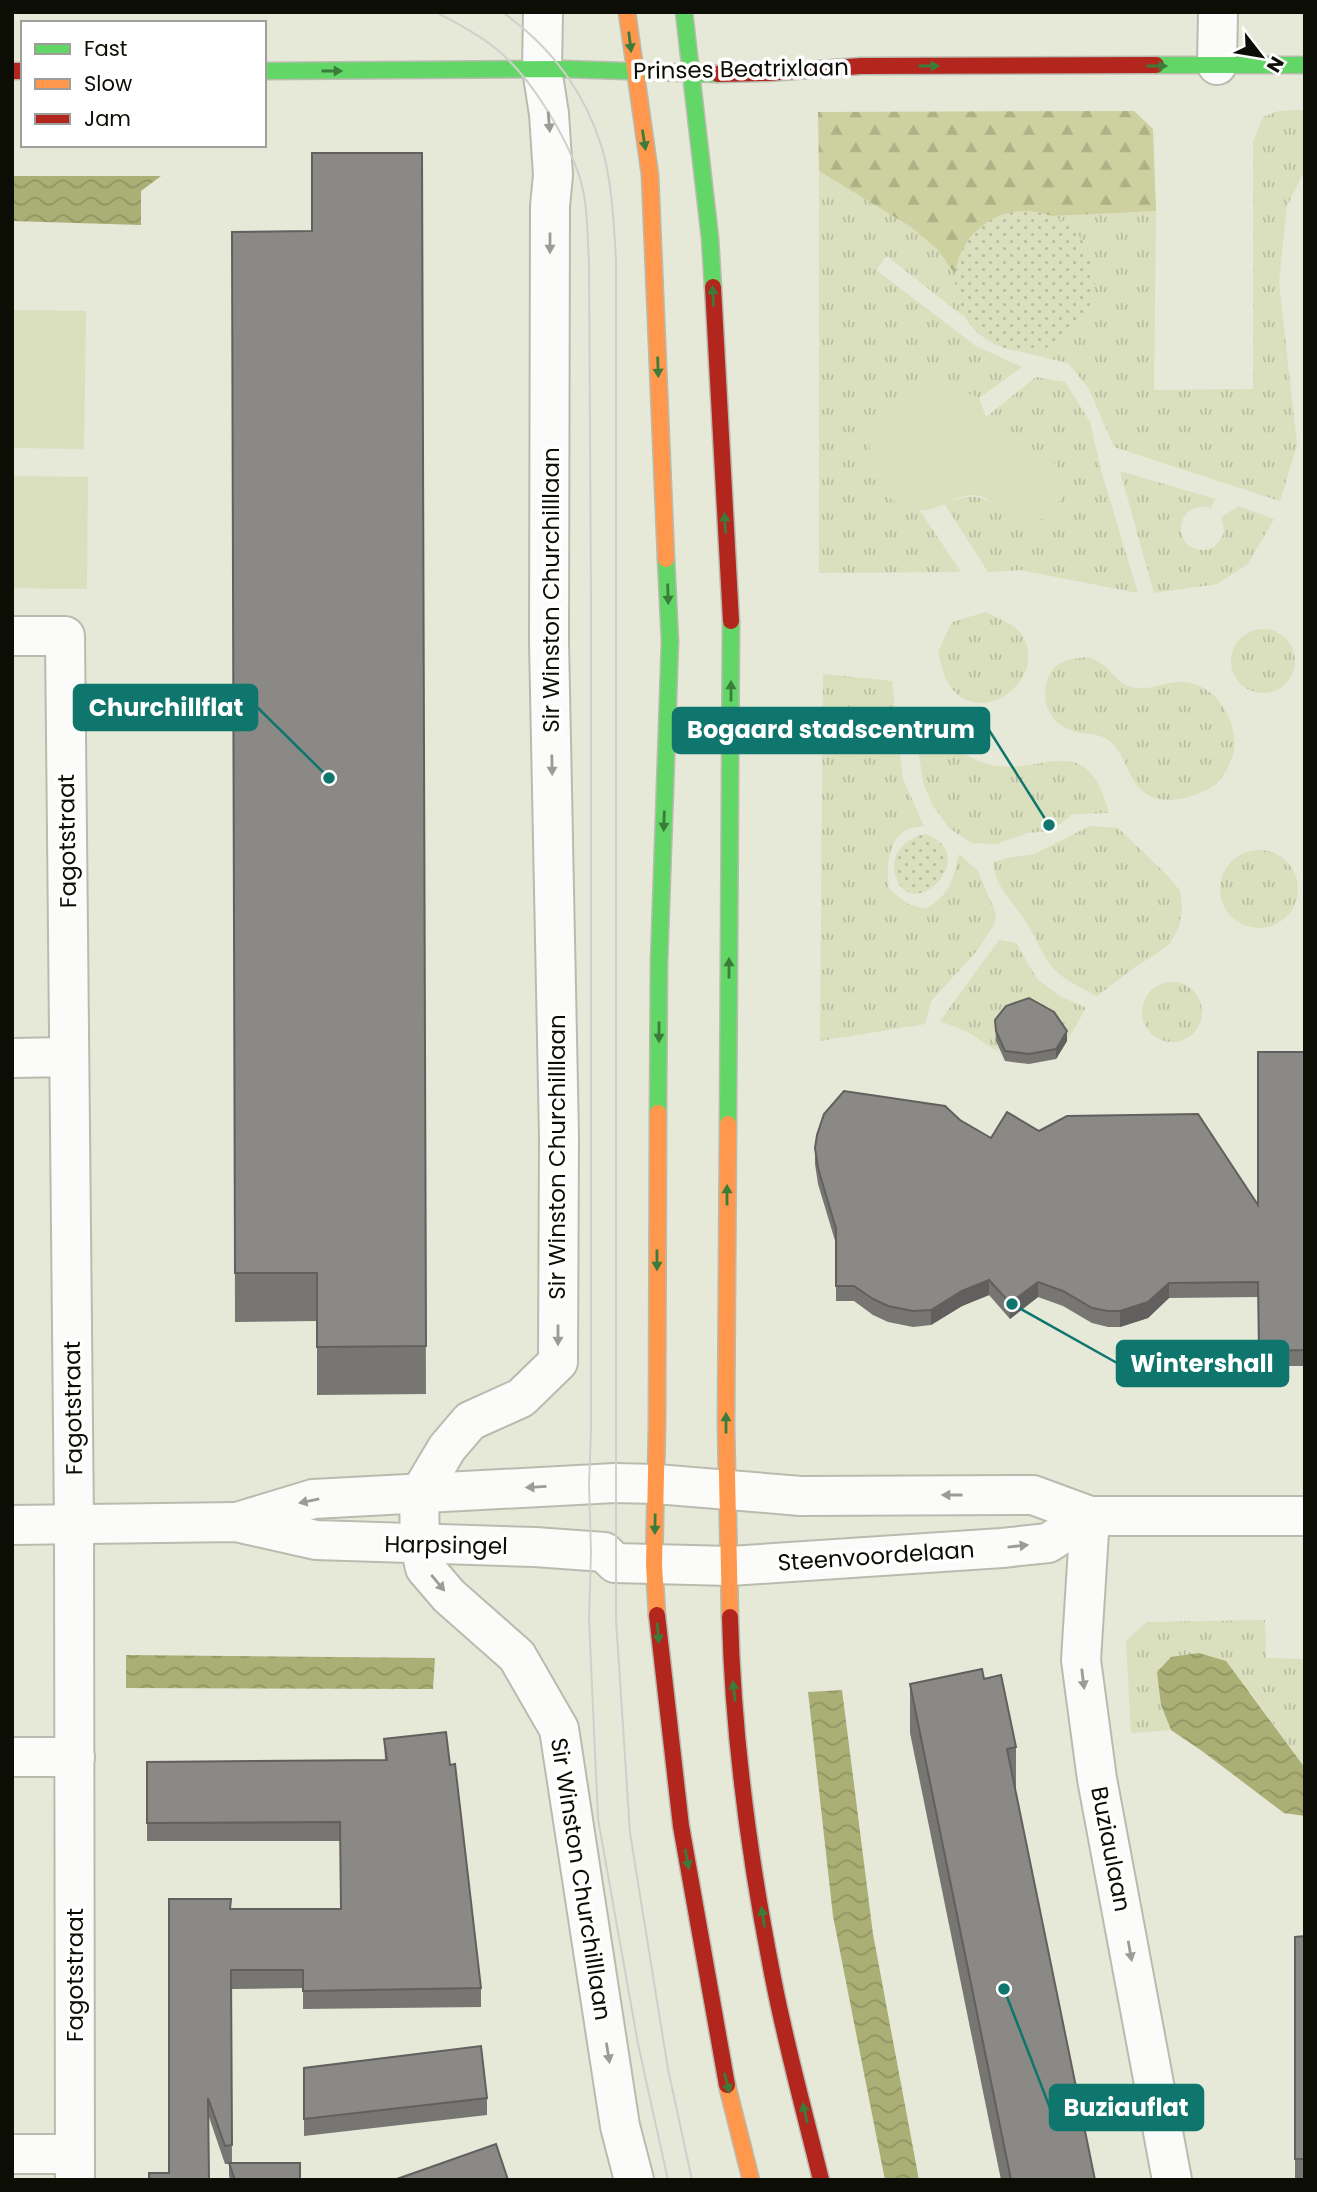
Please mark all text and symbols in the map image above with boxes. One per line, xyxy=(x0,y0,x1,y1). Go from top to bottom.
legend xyxy=(21,21,266,147)
north arrow xyxy=(1226,21,1296,91)
one-way arrow xyxy=(625,31,636,53)
text: Fast xyxy=(84,34,127,63)
street label: Prinses Beatrixlaan xyxy=(633,51,849,87)
text: N xyxy=(1260,51,1290,78)
one-way arrow xyxy=(919,60,941,72)
one-way arrow xyxy=(1146,60,1168,72)
one-way arrow xyxy=(322,65,344,77)
text: Slow xyxy=(84,69,132,98)
text: Jam xyxy=(84,104,131,133)
one-way arrow xyxy=(544,111,555,133)
one-way arrow xyxy=(639,129,650,151)
one-way arrow xyxy=(544,232,556,254)
one-way arrow xyxy=(707,284,718,306)
one-way arrow xyxy=(653,356,664,378)
street label: Sir Winston Churchilllaan xyxy=(535,447,567,733)
one-way arrow xyxy=(720,512,731,534)
one-way arrow xyxy=(662,583,673,605)
one-way arrow xyxy=(725,680,737,702)
callout: Churchillflat xyxy=(74,685,257,730)
text: Churchillflat xyxy=(89,691,243,724)
callout: Bogaard stadscentrum xyxy=(673,708,989,753)
text: Bogaard stadscentrum xyxy=(687,713,975,746)
one-way arrow xyxy=(546,754,557,776)
street label: Fagotstraat xyxy=(50,774,84,908)
one-way arrow xyxy=(659,810,670,832)
one-way arrow xyxy=(723,956,735,978)
street label: Sir Winston Churchilllaan xyxy=(541,1014,573,1300)
one-way arrow xyxy=(653,1021,665,1043)
one-way arrow xyxy=(721,1184,733,1206)
one-way arrow xyxy=(651,1249,663,1271)
one-way arrow xyxy=(552,1324,564,1346)
street label: Fagotstraat xyxy=(56,1341,90,1475)
callout: Wintershall xyxy=(1117,1341,1288,1386)
text: Wintershall xyxy=(1130,1347,1274,1380)
one-way arrow xyxy=(720,1411,732,1433)
one-way arrow xyxy=(524,1482,546,1493)
one-way arrow xyxy=(941,1489,963,1501)
one-way arrow xyxy=(298,1496,320,1507)
one-way arrow xyxy=(649,1514,661,1536)
street label: Harpsingel xyxy=(384,1528,508,1562)
street label: Steenvoordelaan xyxy=(776,1533,976,1579)
one-way arrow xyxy=(1007,1540,1029,1551)
one-way arrow xyxy=(430,1574,445,1591)
one-way arrow xyxy=(653,1622,664,1644)
one-way arrow xyxy=(1078,1668,1089,1690)
one-way arrow xyxy=(728,1680,739,1702)
street label: Sir Winston Churchilllaan xyxy=(543,1735,619,2023)
street label: Buziaulaan xyxy=(1083,1784,1139,1914)
one-way arrow xyxy=(682,1848,693,1870)
one-way arrow xyxy=(757,1906,768,1928)
street label: Fagotstraat xyxy=(59,1908,91,2042)
one-way arrow xyxy=(1125,1940,1136,1962)
one-way arrow xyxy=(603,2042,614,2064)
one-way arrow xyxy=(721,2072,732,2094)
callout: Buziauflat xyxy=(1050,2085,1203,2130)
text: Buziauflat xyxy=(1063,2091,1189,2124)
one-way arrow xyxy=(799,2102,810,2124)

